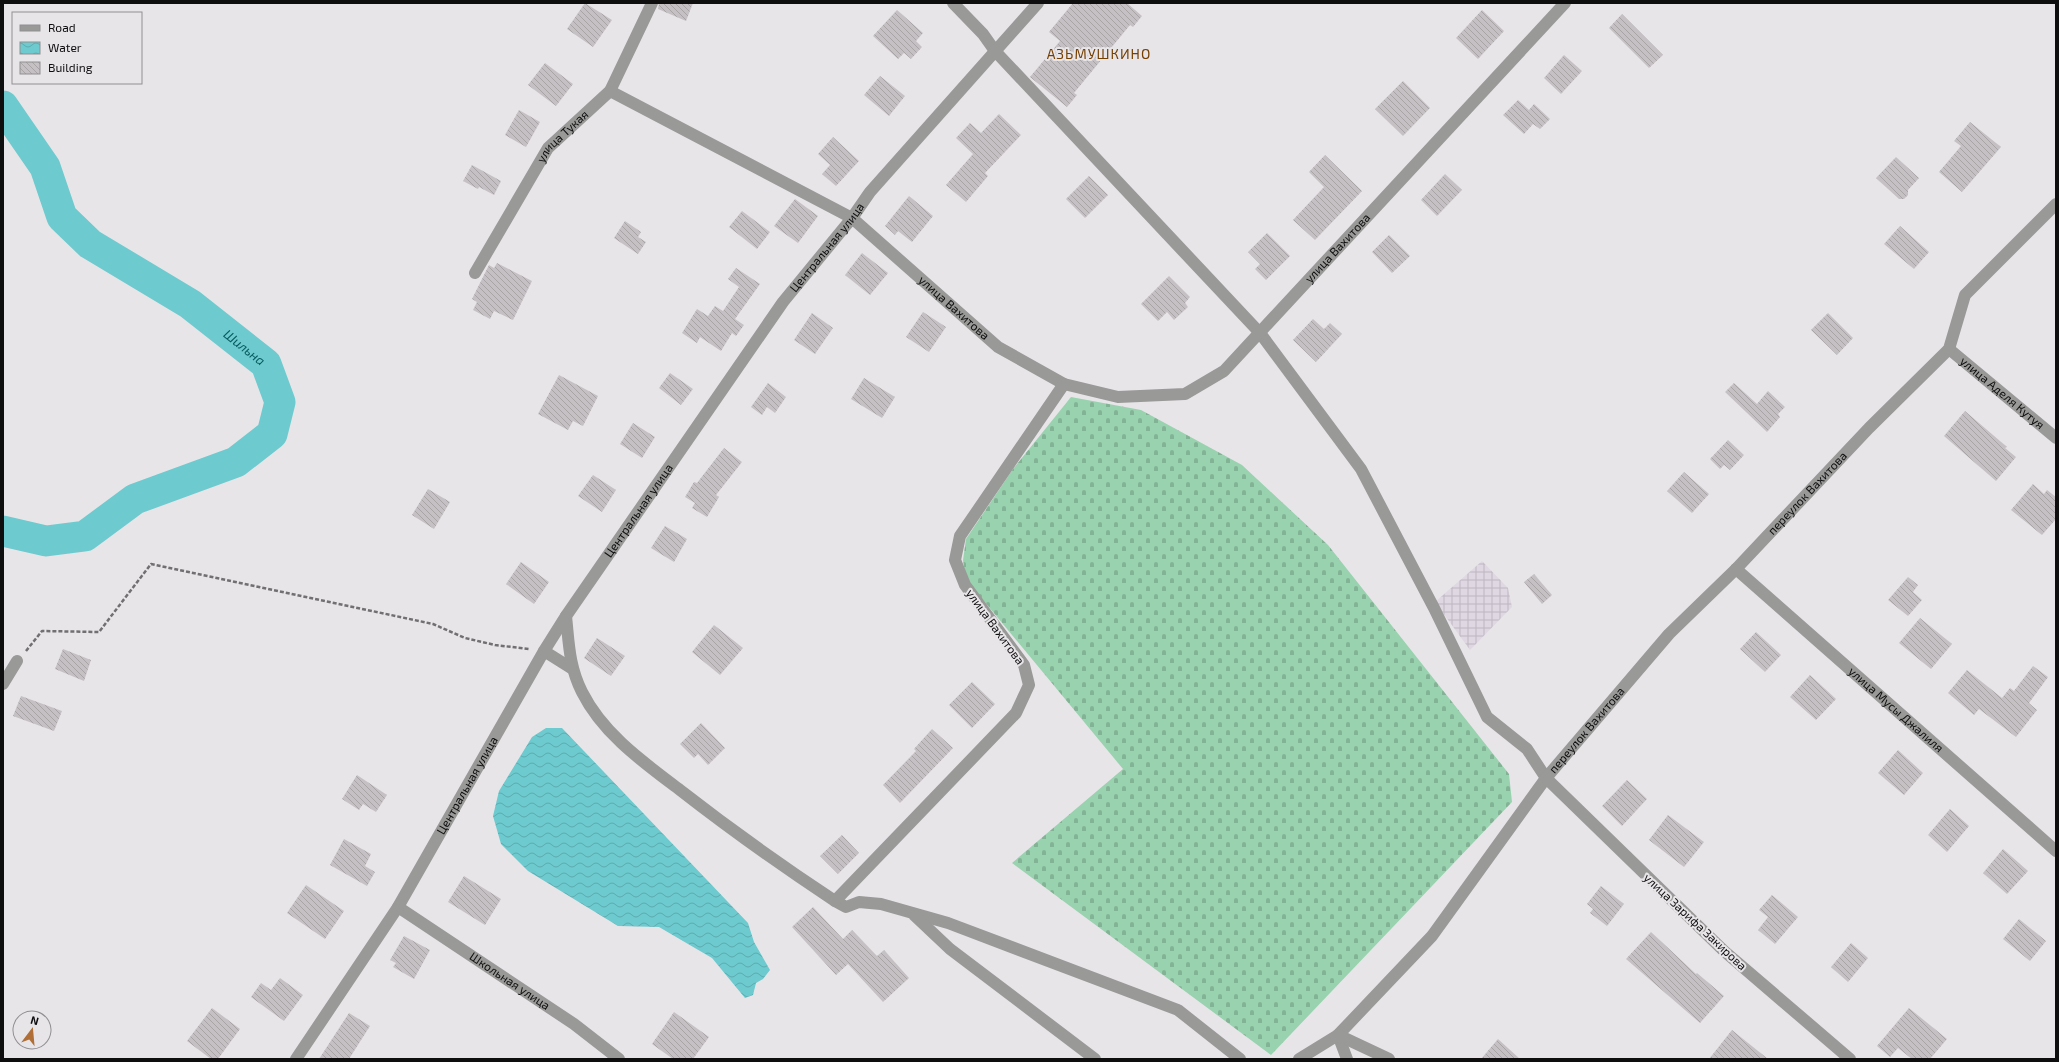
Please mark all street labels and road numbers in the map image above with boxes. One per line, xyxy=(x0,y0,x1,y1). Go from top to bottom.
street label: улица Тукая xyxy=(533,107,591,165)
street label: Центральная улица xyxy=(786,200,867,294)
street label: улица Вахитова xyxy=(1301,210,1373,286)
street label: улица Вахитова xyxy=(915,272,993,342)
street label: улица Аделя Кутуя xyxy=(1957,353,2048,431)
street label: переулок Вахитова xyxy=(1764,448,1849,537)
street label: Центральная улица xyxy=(601,461,675,560)
street label: улица Вахитова xyxy=(963,586,1028,667)
street label: улица Мусы Джалиля xyxy=(1845,664,1947,755)
street label: переулок Вахитова xyxy=(1545,684,1627,776)
street label: Центральная улица xyxy=(433,733,500,836)
street label: улица Зарифа Закирова xyxy=(1641,870,1750,973)
street label: Школьная улица xyxy=(467,949,553,1012)

